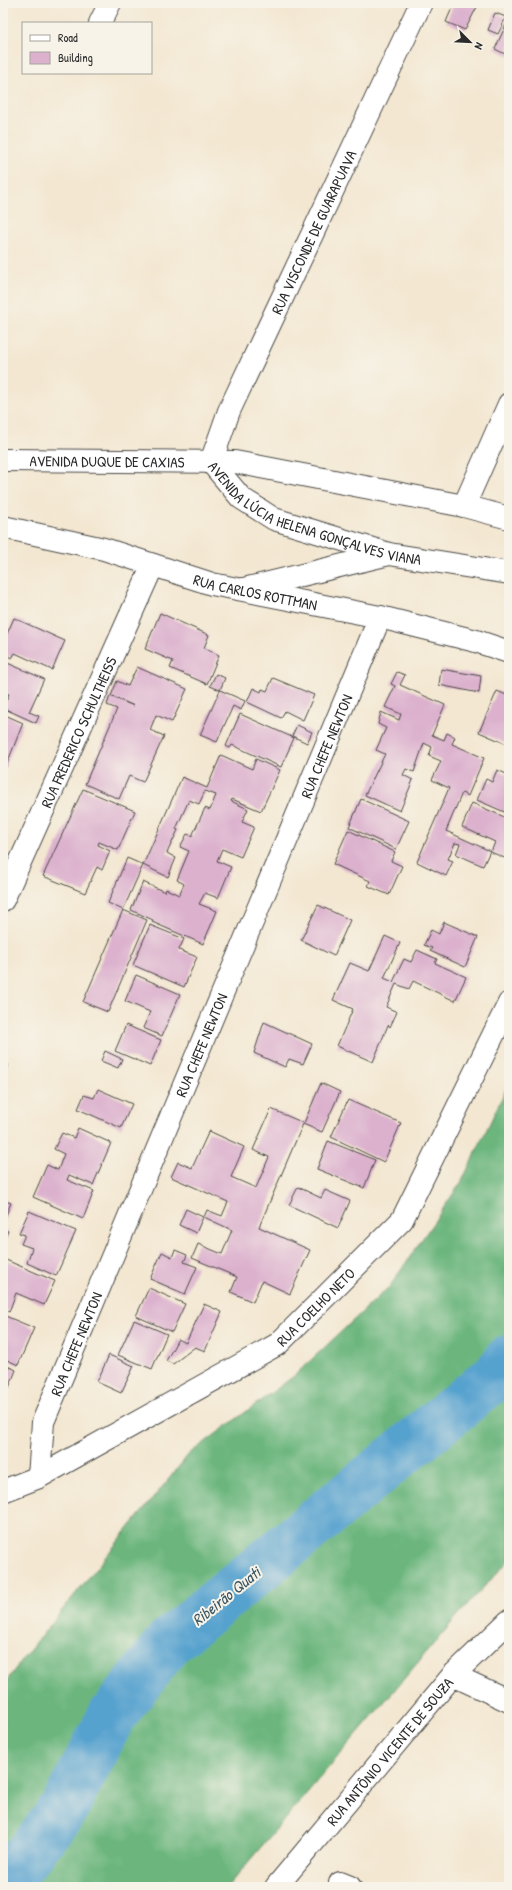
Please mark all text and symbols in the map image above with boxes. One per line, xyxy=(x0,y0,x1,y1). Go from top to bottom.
legend xyxy=(22,22,152,74)
north arrow xyxy=(450,22,490,62)
text: Road xyxy=(58,29,78,46)
text: N xyxy=(471,41,487,52)
text: Building xyxy=(58,49,93,66)
street label: RUA VISCONDE DE GUARAPUAVA xyxy=(266,146,361,317)
street label: AVENIDA DUQUE DE CAXIAS xyxy=(29,450,185,472)
street label: AVENIDA LÚCIA HELENA GONÇALVES VIANA xyxy=(204,456,424,570)
street label: RUA CARLOS ROTTMAN xyxy=(191,568,319,615)
street label: RUA FREDERICO SCHULTHEISS xyxy=(35,653,121,811)
street label: RUA CHEFE NEWTON xyxy=(295,691,357,801)
street label: RUA CHEFE NEWTON xyxy=(170,990,232,1100)
street label: RUA COELHO NETO xyxy=(271,1263,359,1351)
street label: RUA CHEFE NEWTON xyxy=(45,1289,107,1399)
water label: Ribeirão Quati xyxy=(187,1561,266,1630)
street label: RUA ANTÔNIO VICENTE DE SOUZA xyxy=(321,1672,458,1830)

